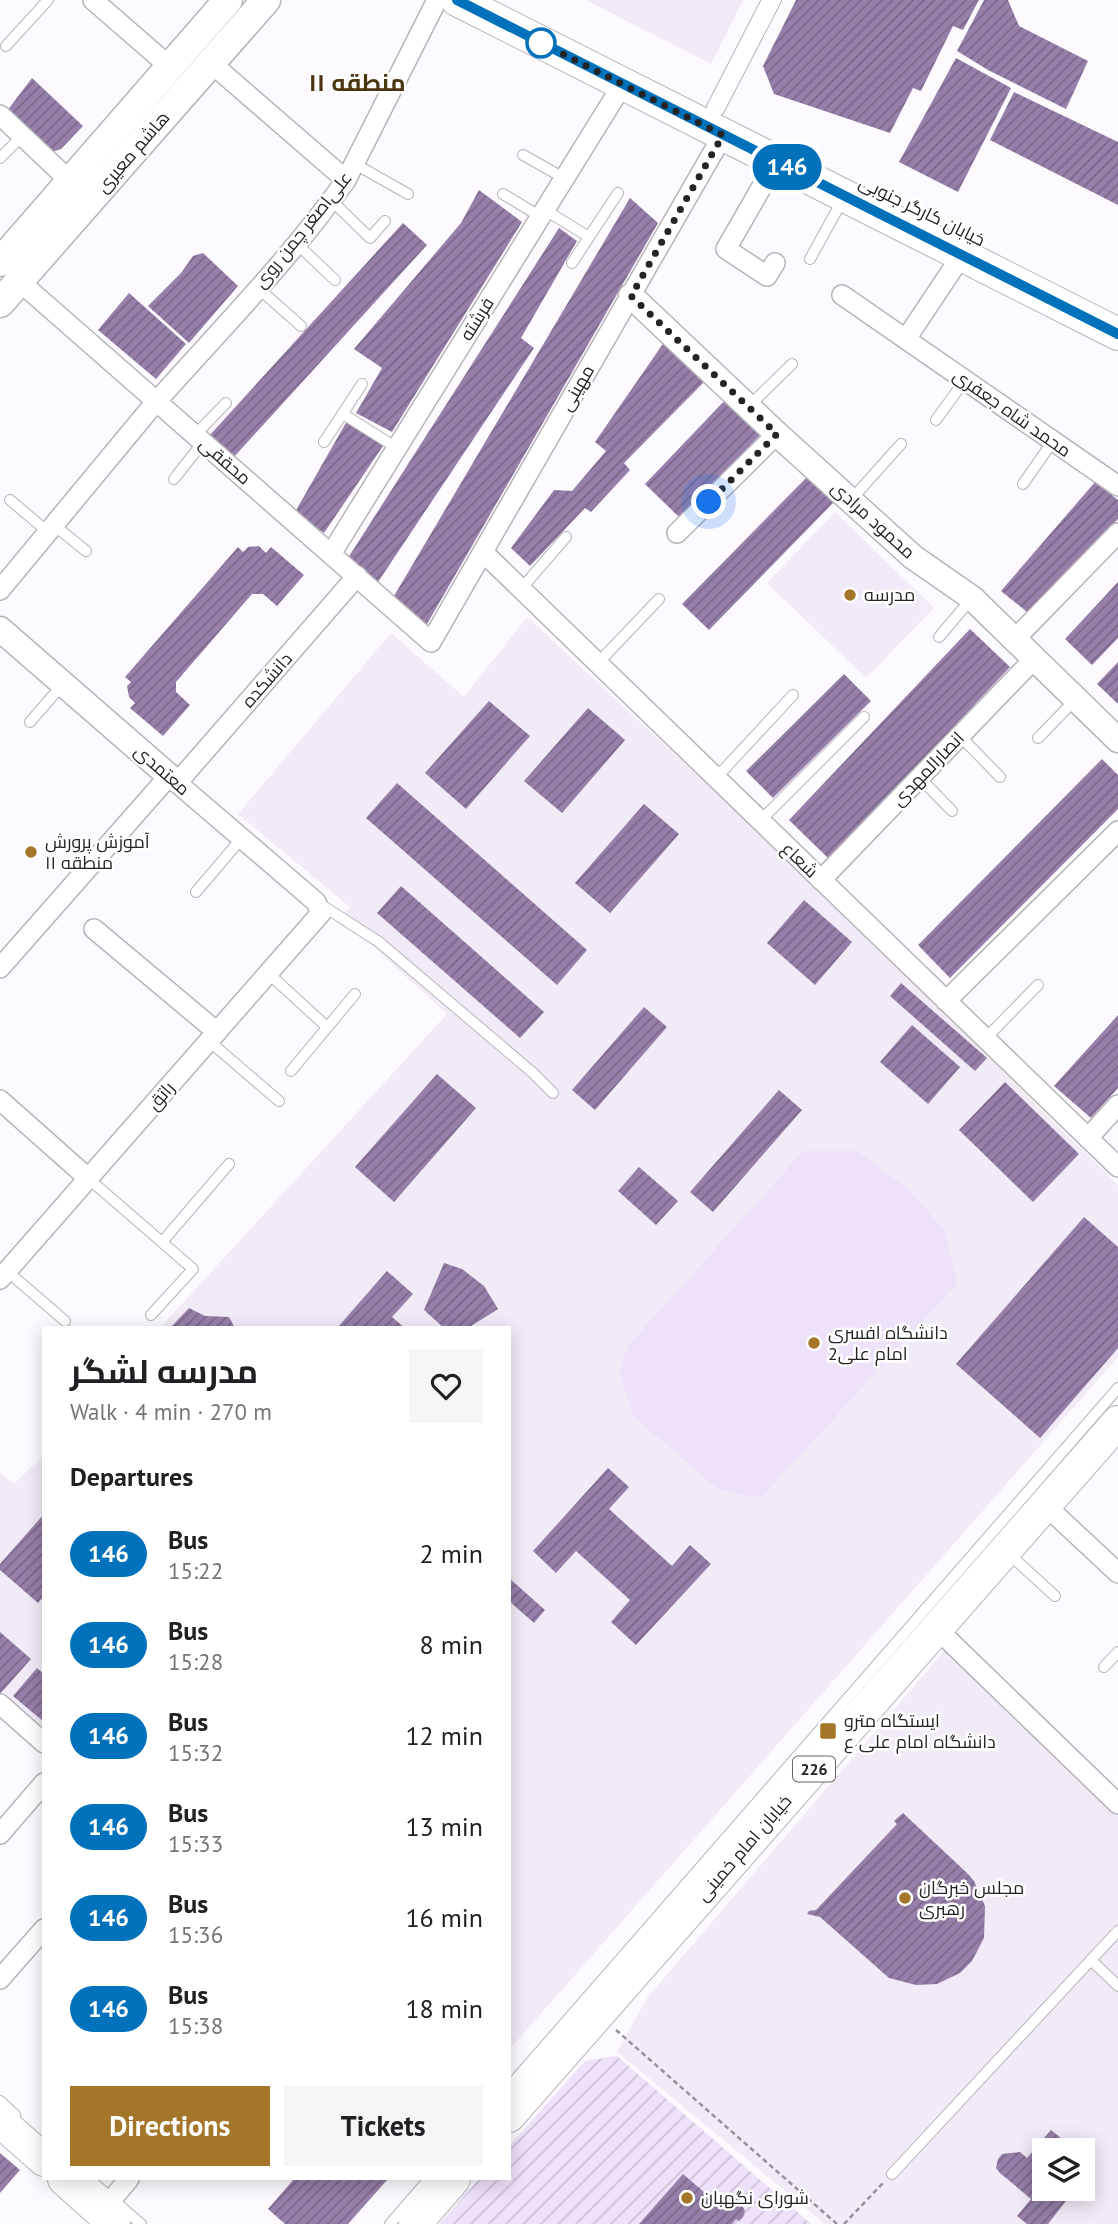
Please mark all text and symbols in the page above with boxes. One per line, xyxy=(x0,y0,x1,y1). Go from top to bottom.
unlabelled marker xyxy=(526,28,556,58)
district label: منطقه ۱۱ xyxy=(308,67,406,98)
street label: هاشم معیری xyxy=(91,106,175,198)
line badge: 146 xyxy=(747,144,827,190)
text: 146 xyxy=(767,151,807,182)
street label: علی‌اصغر چمن روی xyxy=(249,167,357,293)
street label: خیابان کارگر جنوبی xyxy=(855,170,989,251)
street label: فرشته xyxy=(454,293,499,345)
street label: مهینی xyxy=(554,360,599,415)
street label: محمد شاه جعفری xyxy=(949,363,1076,462)
street label: محققی xyxy=(195,432,256,489)
street label: محمود مرادی xyxy=(827,476,920,563)
your location xyxy=(691,484,726,519)
place label: مدرسه xyxy=(864,583,915,606)
marker: مدرسه xyxy=(842,587,858,603)
street label: دانشکده xyxy=(236,647,297,712)
street label: انصارالمهدی xyxy=(886,727,969,811)
street label: معتمدی xyxy=(130,739,195,800)
place label: آموزش پرورش منطقه ۱۱ xyxy=(45,830,150,874)
street label: شعاع xyxy=(777,837,823,883)
marker: آموزش پرورش منطقه ۱۱ xyxy=(23,844,39,860)
street label: راتق xyxy=(142,1077,180,1115)
place label: دانشگاه افسری امام علی2 xyxy=(828,1321,948,1366)
marker: دانشگاه افسری امام علی2 xyxy=(806,1335,822,1351)
text: مدرسه لشگر xyxy=(70,1349,258,1392)
button: heart xyxy=(409,1349,483,1423)
text: Walk · 4 min · 270 m xyxy=(70,1397,272,1426)
text: Departures xyxy=(70,1460,193,1493)
text: Bus xyxy=(168,1523,208,1556)
text: 2 min xyxy=(420,1537,483,1570)
text: 146 xyxy=(88,1538,129,1569)
text: 15:22 xyxy=(168,1556,223,1585)
text: Bus xyxy=(168,1614,208,1647)
text: 8 min xyxy=(420,1628,483,1661)
text: 146 xyxy=(88,1629,129,1660)
text: 15:28 xyxy=(168,1647,223,1676)
text: Bus xyxy=(168,1705,208,1738)
place label: ایستگاه مترو دانشگاه امام علی ع xyxy=(844,1709,996,1754)
text: 12 min xyxy=(405,1719,483,1752)
text: 146 xyxy=(88,1720,129,1751)
marker: ایستگاه مترو دانشگاه امام علی ع xyxy=(818,1721,838,1741)
text: 15:32 xyxy=(168,1738,223,1767)
road number: 226 xyxy=(793,1756,835,1782)
street label: خیابان امام خمینی xyxy=(691,1790,797,1906)
text: Bus xyxy=(168,1796,208,1829)
text: 13 min xyxy=(405,1810,483,1843)
text: 146 xyxy=(88,1811,129,1842)
text: 15:33 xyxy=(168,1829,223,1858)
place label: مجلس خبرگان رهبری xyxy=(919,1876,1024,1920)
text: Bus xyxy=(168,1887,208,1920)
marker: مجلس خبرگان رهبری xyxy=(897,1890,913,1906)
text: 16 min xyxy=(405,1901,483,1934)
text: 146 xyxy=(88,1902,129,1933)
text: 15:36 xyxy=(168,1920,223,1949)
text: Bus xyxy=(168,1978,208,2011)
text: 18 min xyxy=(405,1992,483,2025)
text: 146 xyxy=(88,1993,129,2024)
text: 15:38 xyxy=(168,2011,223,2040)
button: Directions xyxy=(70,2086,270,2166)
button: Tickets xyxy=(284,2086,483,2166)
map controls xyxy=(1032,2138,1095,2201)
button: layers xyxy=(1032,2138,1095,2201)
place label: شورای نگهبان xyxy=(701,2186,809,2209)
marker: شورای نگهبان xyxy=(679,2190,695,2206)

